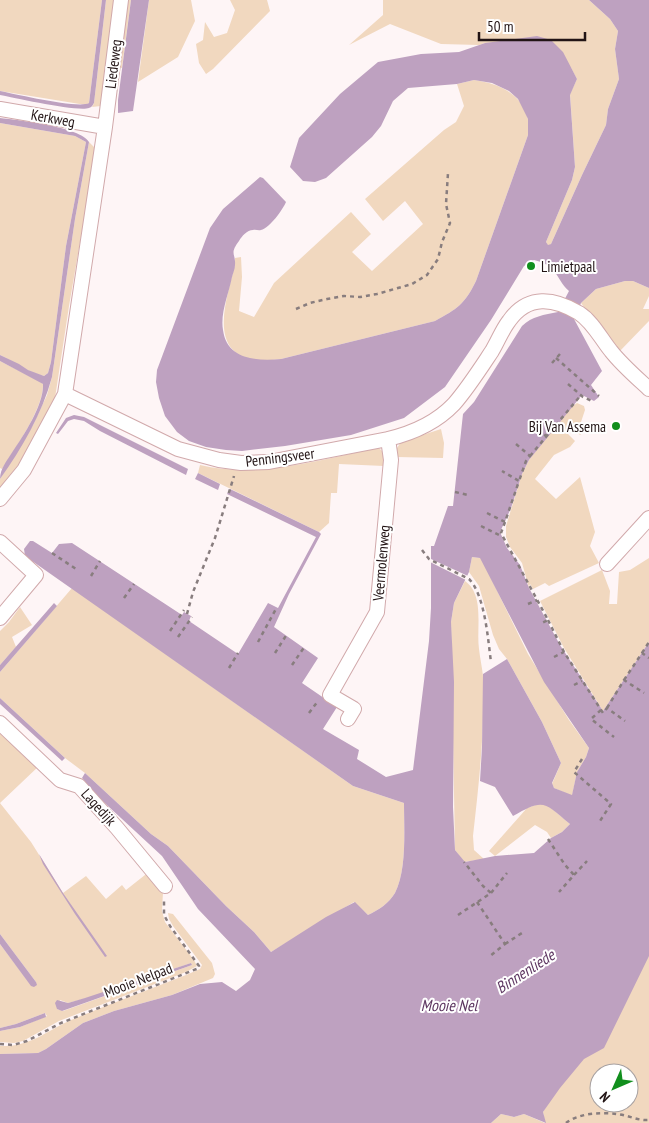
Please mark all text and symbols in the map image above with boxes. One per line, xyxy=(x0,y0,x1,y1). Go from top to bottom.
scale bar xyxy=(479,10,585,42)
text: 50 m xyxy=(487,17,513,36)
street label: Liedeweg xyxy=(101,38,125,90)
street label: Kerkweg xyxy=(30,105,76,131)
place label: Limietpaal xyxy=(541,257,596,276)
marker: Limietpaal xyxy=(525,260,537,272)
place label: Bij Van Assema xyxy=(529,417,606,436)
marker: Bij Van Assema xyxy=(610,420,622,432)
street label: Penningsveer xyxy=(244,443,316,471)
street label: Veermolenweg xyxy=(368,524,394,603)
street label: Lagedijk xyxy=(77,784,121,830)
water label: Binnenliede xyxy=(492,944,559,997)
street label: Mooie Nelpad xyxy=(101,958,175,1002)
water label: Mooie Nel xyxy=(421,995,478,1015)
north arrow xyxy=(589,1063,639,1113)
text: N xyxy=(596,1088,614,1106)

